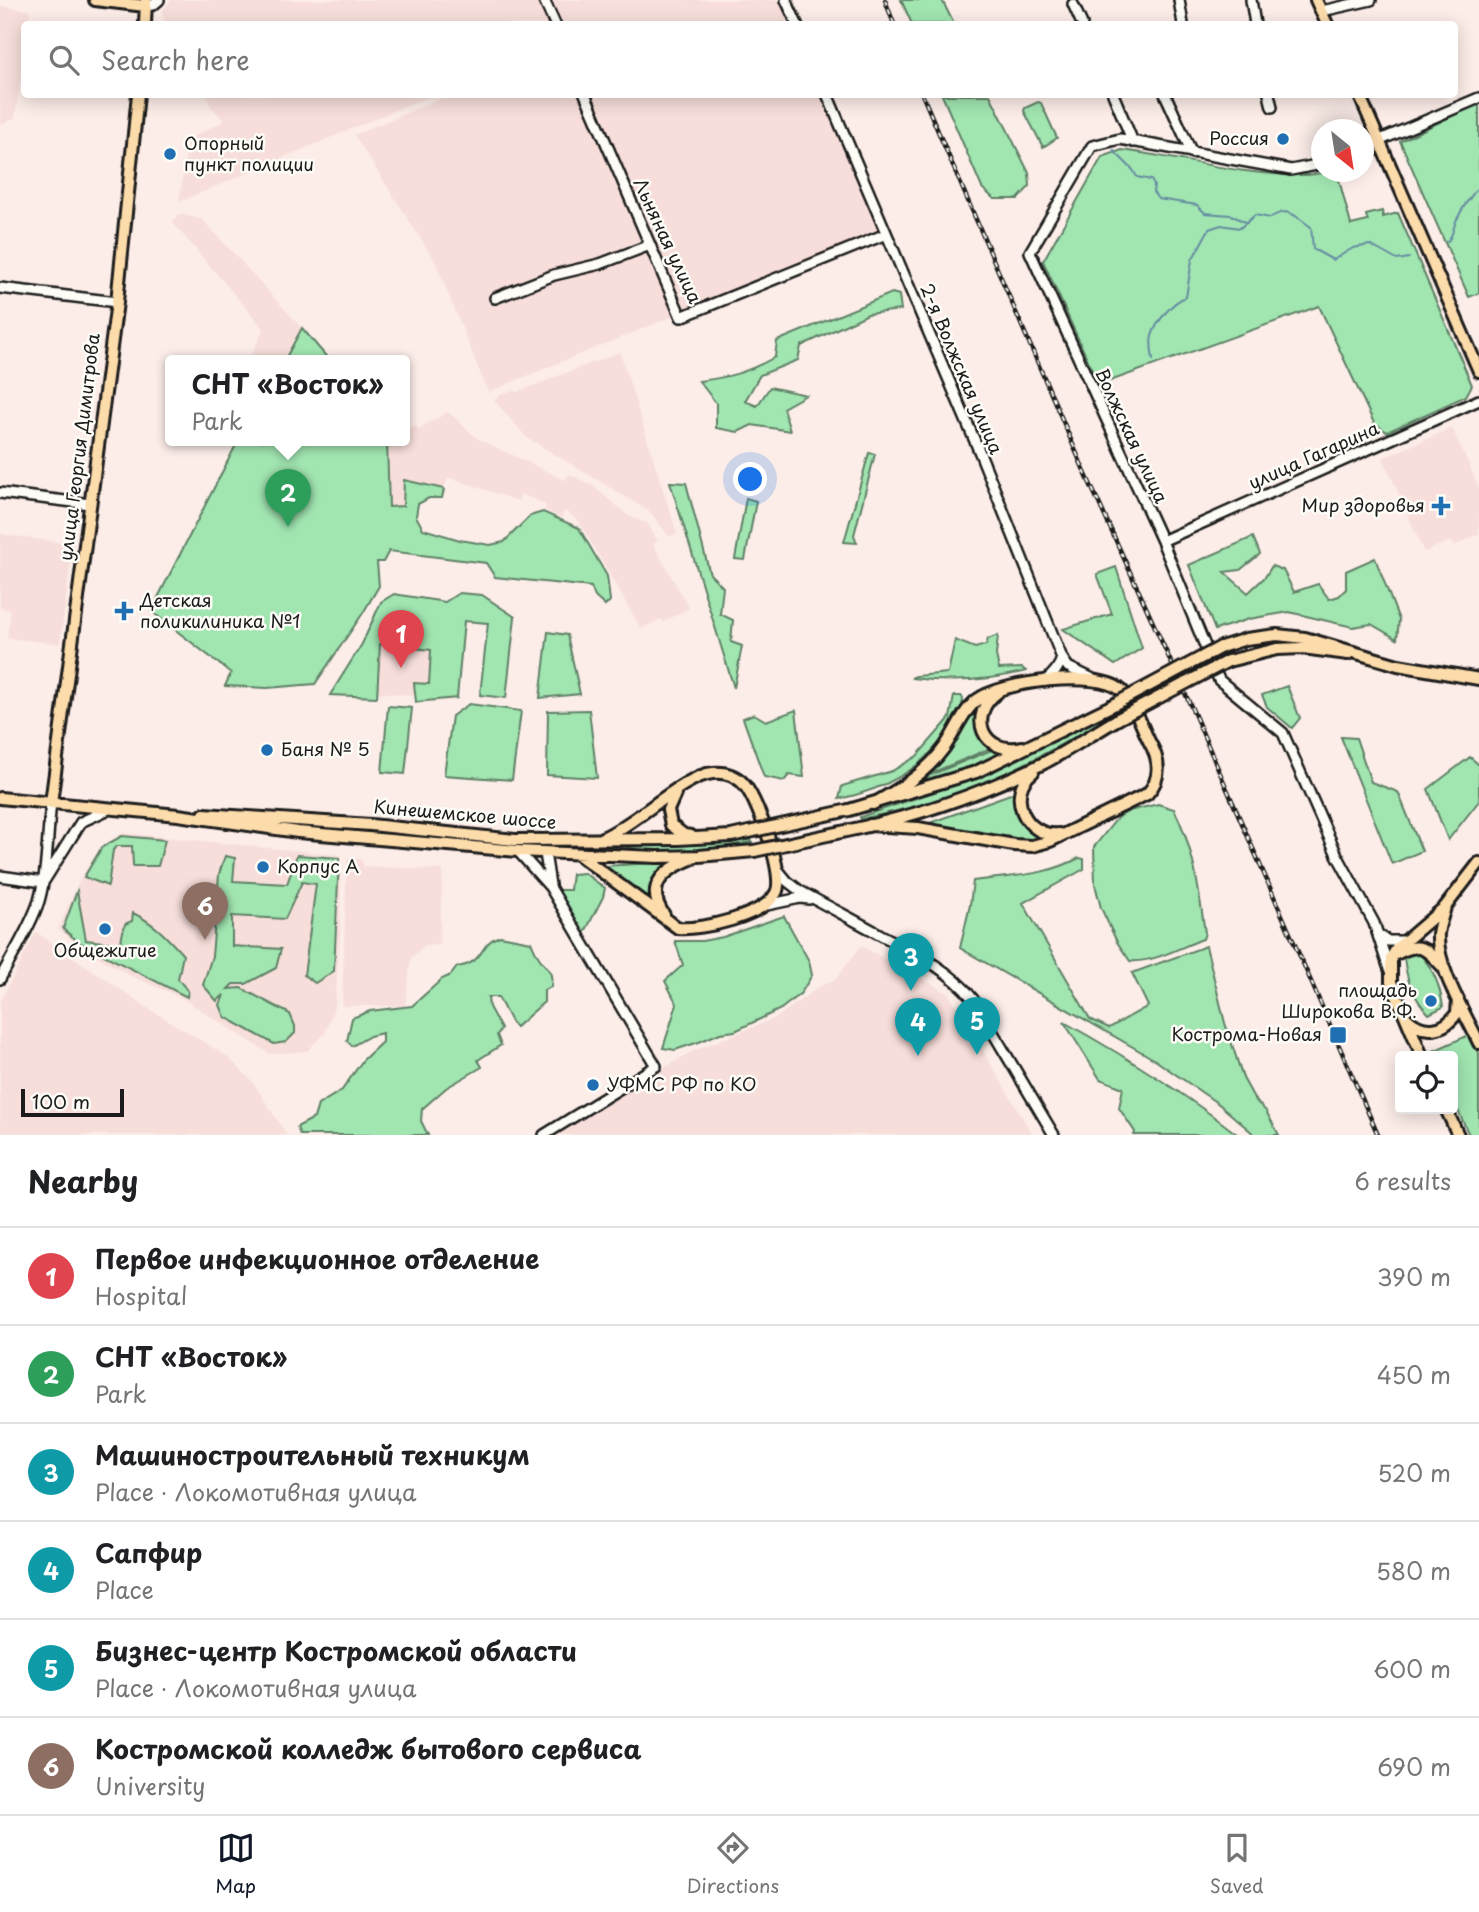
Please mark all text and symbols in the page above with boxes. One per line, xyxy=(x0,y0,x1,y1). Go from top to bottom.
search box xyxy=(21,21,1458,98)
text: Search here xyxy=(101,40,250,79)
icon: search xyxy=(45,41,83,79)
north arrow xyxy=(1311,119,1374,182)
place label: Россия xyxy=(1209,124,1269,151)
place label: Опорный пункт полиции xyxy=(184,129,314,177)
marker: Россия xyxy=(1275,131,1291,147)
marker: Опорный пункт полиции xyxy=(162,146,178,162)
street label: Льняная улица xyxy=(627,173,710,308)
street label: 2-я Волжская улица xyxy=(914,279,1011,459)
street label: улица Георгия Димитрова xyxy=(51,331,106,562)
popup xyxy=(165,355,410,446)
street label: Волжская улица xyxy=(1089,363,1176,508)
text: СНТ «Восток» xyxy=(191,364,384,403)
text: Park xyxy=(191,403,243,438)
street label: улица Гагарина xyxy=(1244,413,1384,496)
your location xyxy=(733,462,767,496)
pin: 2 xyxy=(265,469,311,527)
place label: Мир здоровья xyxy=(1301,491,1425,518)
marker: Мир здоровья xyxy=(1431,496,1451,516)
place label: Детская поликилиника №1 xyxy=(139,586,300,634)
marker: Детская поликилиника №1 xyxy=(114,601,134,621)
pin: 1 xyxy=(378,610,424,668)
place label: Баня № 5 xyxy=(281,735,370,762)
marker: Баня № 5 xyxy=(259,742,275,758)
street label: Кинешемское шоссе xyxy=(373,792,558,835)
place label: Корпус А xyxy=(277,852,359,879)
marker: Корпус А xyxy=(255,859,271,875)
pin: 6 xyxy=(182,882,228,940)
marker: Общежитие xyxy=(97,921,113,937)
pin: 3 xyxy=(888,933,934,991)
place label: Общежитие xyxy=(54,936,156,963)
place label: площадь Широкова В.Ф. xyxy=(1281,976,1417,1024)
marker: площадь Широкова В.Ф. xyxy=(1423,993,1439,1009)
pin: 5 xyxy=(954,997,1000,1055)
pin: 4 xyxy=(895,998,941,1056)
place label: Кострома-Новая xyxy=(1172,1020,1322,1047)
marker: Кострома-Новая xyxy=(1328,1025,1348,1045)
map controls xyxy=(1395,1051,1458,1114)
button: locate xyxy=(1395,1051,1458,1114)
place label: УФМС РФ по КО xyxy=(607,1070,757,1097)
marker: УФМС РФ по КО xyxy=(585,1077,601,1093)
scale bar xyxy=(21,1086,124,1118)
text: 100 m xyxy=(32,1087,90,1115)
text: Nearby xyxy=(28,1158,138,1203)
text: 6 results xyxy=(1355,1163,1451,1198)
text: Первое инфекционное отделение xyxy=(95,1239,539,1278)
text: 1 xyxy=(46,1259,57,1294)
text: 390 m xyxy=(1377,1259,1451,1294)
text: Hospital xyxy=(95,1278,187,1313)
text: СНТ «Восток» xyxy=(95,1337,287,1376)
text: 2 xyxy=(43,1357,59,1392)
text: 450 m xyxy=(1377,1357,1451,1392)
text: Park xyxy=(95,1376,146,1411)
text: Машиностроительный техникум xyxy=(95,1435,530,1474)
text: 3 xyxy=(43,1455,59,1490)
text: 520 m xyxy=(1378,1455,1451,1490)
text: Place · Локомотивная улица xyxy=(95,1474,417,1509)
text: Сапфир xyxy=(95,1533,202,1572)
text: 4 xyxy=(43,1553,59,1588)
text: 580 m xyxy=(1376,1553,1451,1588)
text: Place xyxy=(95,1572,154,1607)
text: Бизнес-центр Костромской области xyxy=(95,1631,577,1670)
text: 5 xyxy=(44,1651,58,1686)
text: 600 m xyxy=(1373,1651,1451,1686)
text: Place · Локомотивная улица xyxy=(95,1670,417,1705)
text: Костромской колледж бытового сервиса xyxy=(95,1729,642,1768)
text: 6 xyxy=(43,1749,59,1784)
text: 690 m xyxy=(1377,1749,1451,1784)
text: University xyxy=(95,1768,205,1803)
tab: Map xyxy=(215,1829,256,1899)
tab: Directions xyxy=(687,1829,779,1899)
tab: Saved xyxy=(1210,1829,1264,1899)

